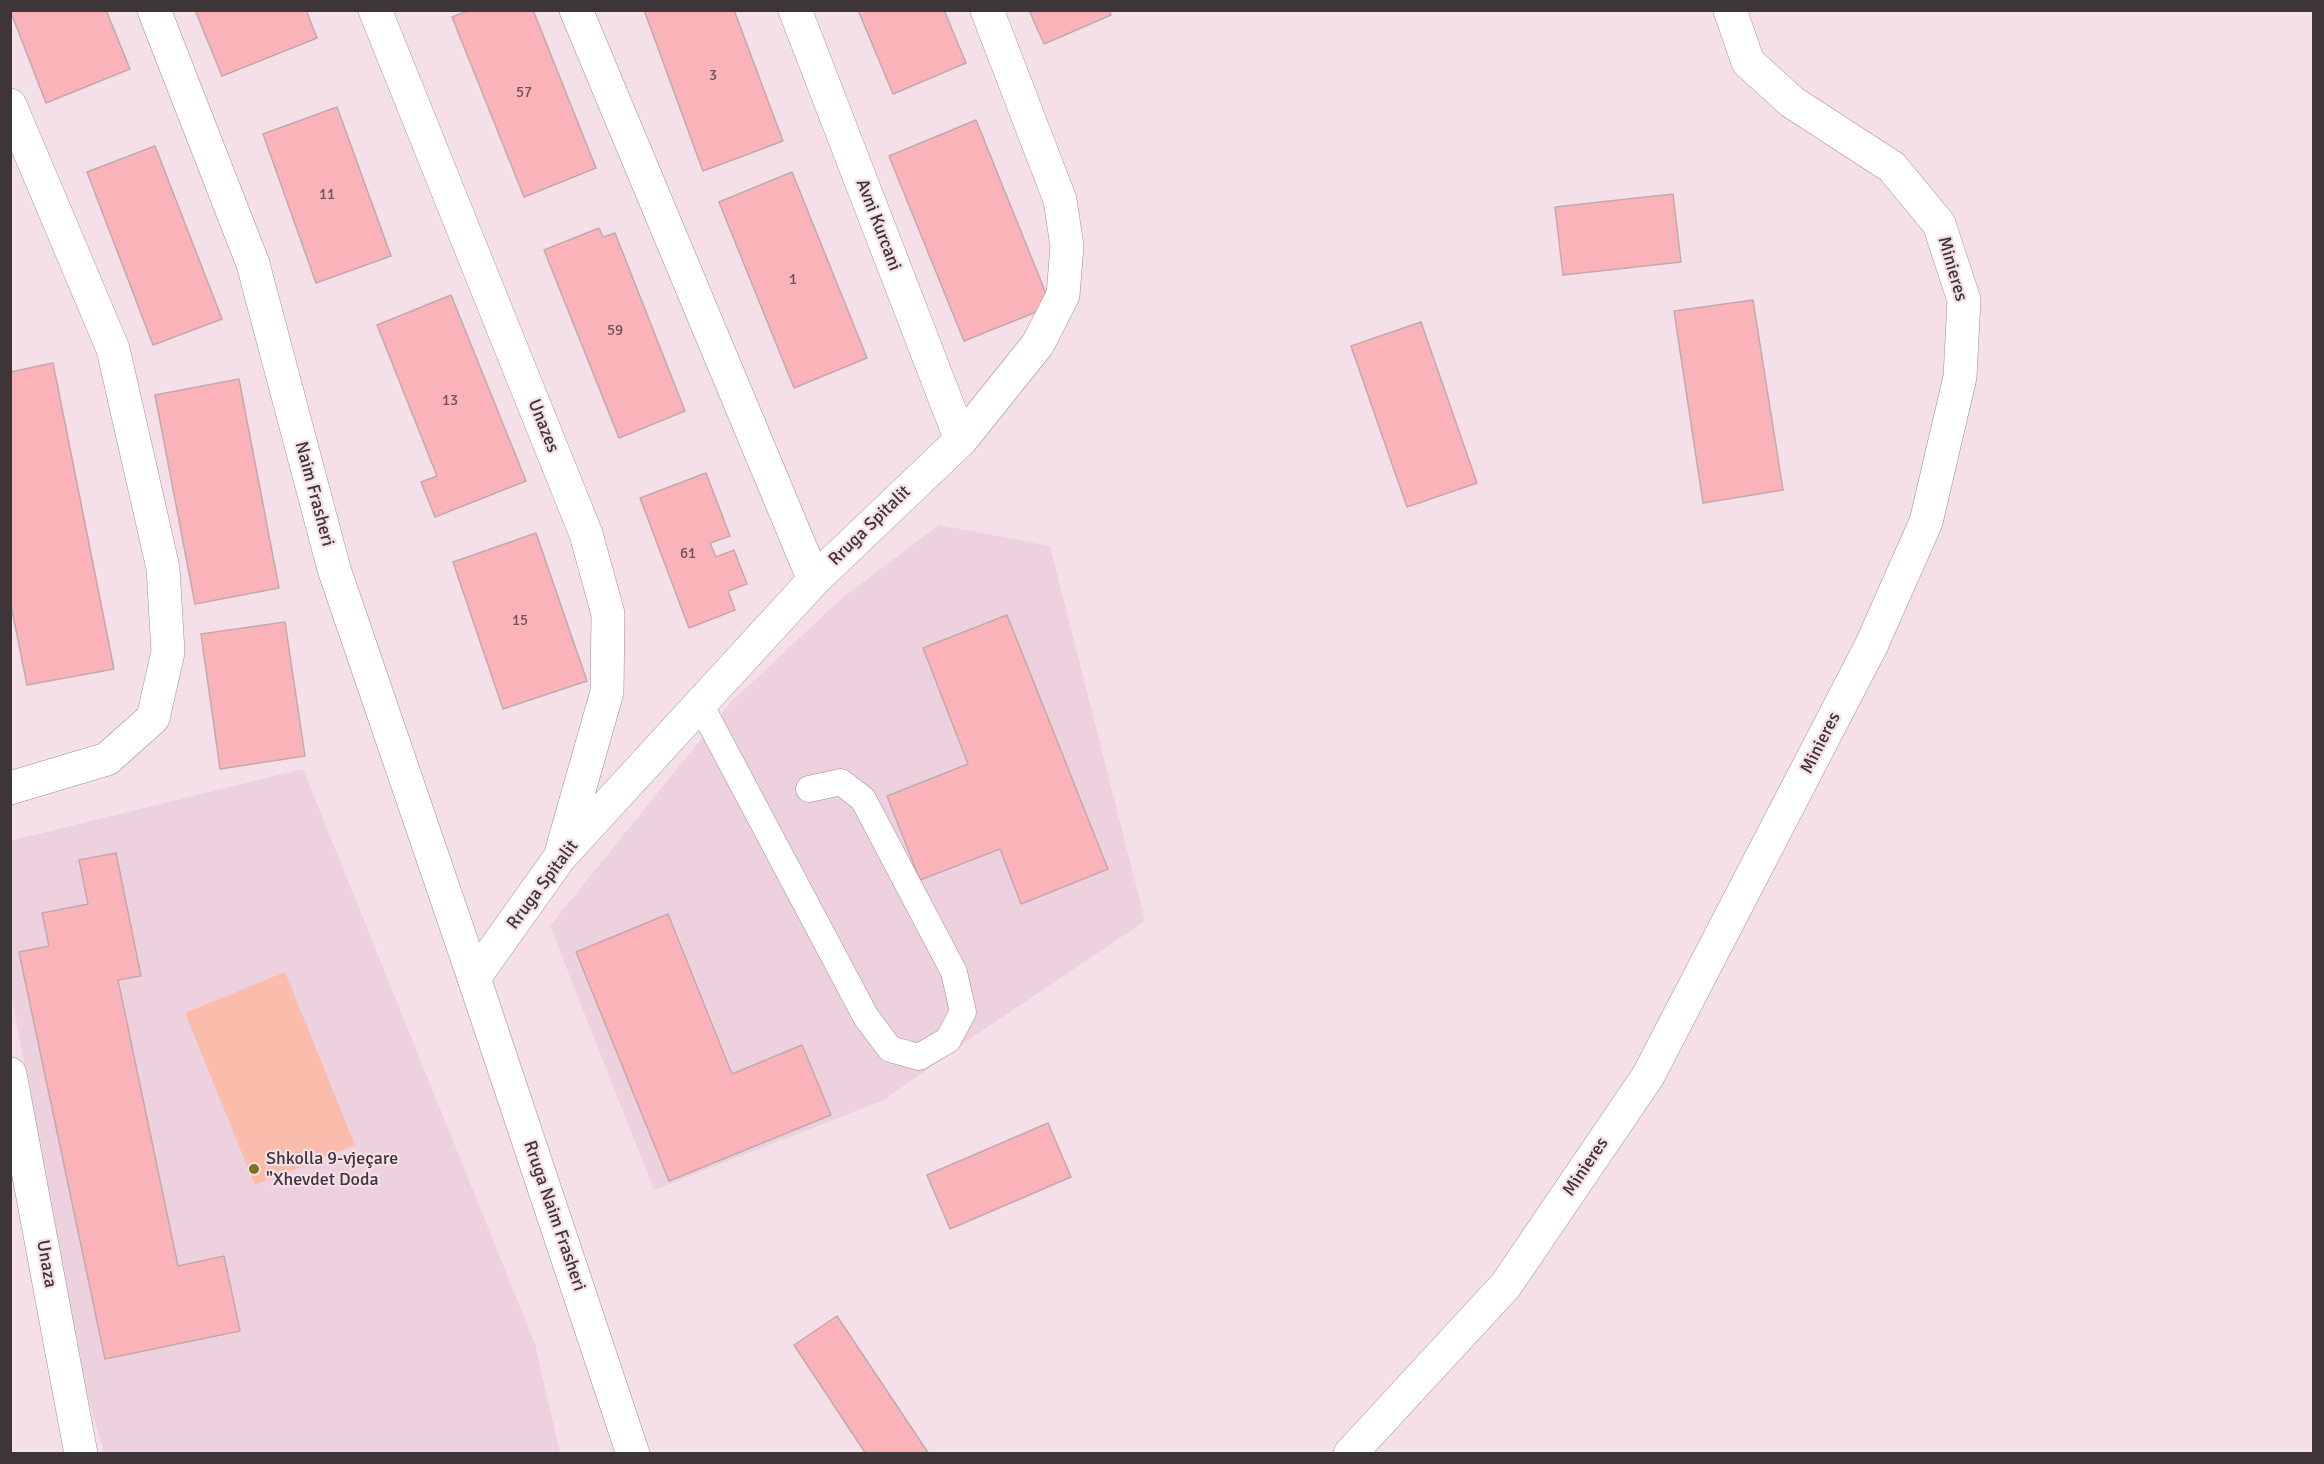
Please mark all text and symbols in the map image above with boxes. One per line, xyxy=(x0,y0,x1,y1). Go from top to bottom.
house number: 3 xyxy=(709,67,717,85)
house number: 57 xyxy=(516,84,532,102)
street label: Avni Kurcani xyxy=(851,176,905,274)
house number: 11 xyxy=(319,186,335,204)
street label: Minieres xyxy=(1932,234,1972,304)
house number: 1 xyxy=(789,271,797,289)
house number: 59 xyxy=(607,322,623,340)
house number: 13 xyxy=(442,392,458,410)
street label: Unazes xyxy=(523,396,563,456)
street label: Naim Frasheri xyxy=(290,439,338,549)
street label: Rruga Spitalit xyxy=(824,481,916,571)
house number: 61 xyxy=(680,545,696,563)
house number: 15 xyxy=(512,612,528,630)
street label: Minieres xyxy=(1796,709,1846,777)
street label: Rruga Spitalit xyxy=(503,836,583,934)
street label: Minieres xyxy=(1559,1133,1613,1201)
street label: Rruga Naim Frasheri xyxy=(518,1138,590,1294)
place label: Shkolla 9-vjeçare "Xhevdet Doda xyxy=(266,1148,398,1190)
marker: Shkolla 9-vjeçare "Xhevdet Doda xyxy=(247,1162,261,1176)
street label: Unaza xyxy=(31,1238,61,1290)

